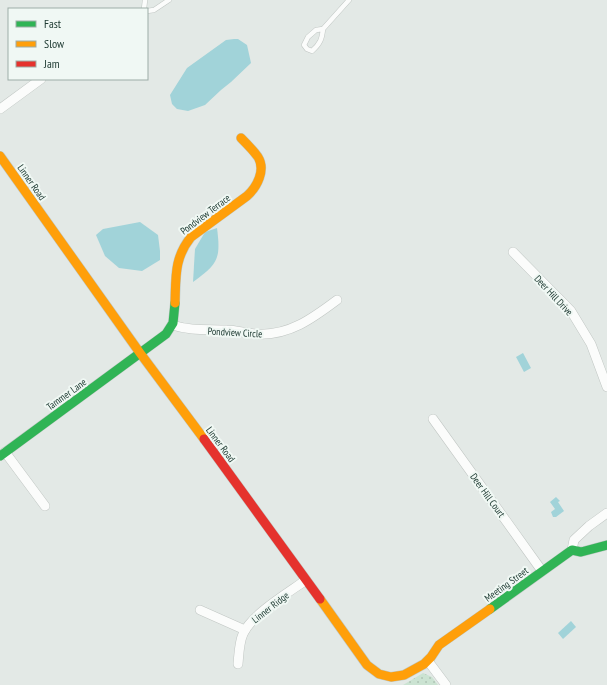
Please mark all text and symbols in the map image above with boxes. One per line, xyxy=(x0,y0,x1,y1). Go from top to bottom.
legend xyxy=(8,8,148,80)
text: Fast xyxy=(44,16,62,31)
text: Slow xyxy=(44,36,65,51)
text: Jam xyxy=(43,56,60,71)
street label: Linner Road xyxy=(14,162,49,203)
street label: Pondview Terrace xyxy=(178,191,233,237)
street label: Deer Hill Drive xyxy=(532,272,576,318)
street label: Pondview Circle xyxy=(207,325,263,340)
street label: Tammer Lane xyxy=(44,376,89,413)
street label: Linner Road xyxy=(203,424,238,465)
street label: Deer Hill Court xyxy=(467,471,508,520)
street label: Meeting Street xyxy=(482,564,531,605)
street label: Linner Ridge xyxy=(249,589,292,626)

